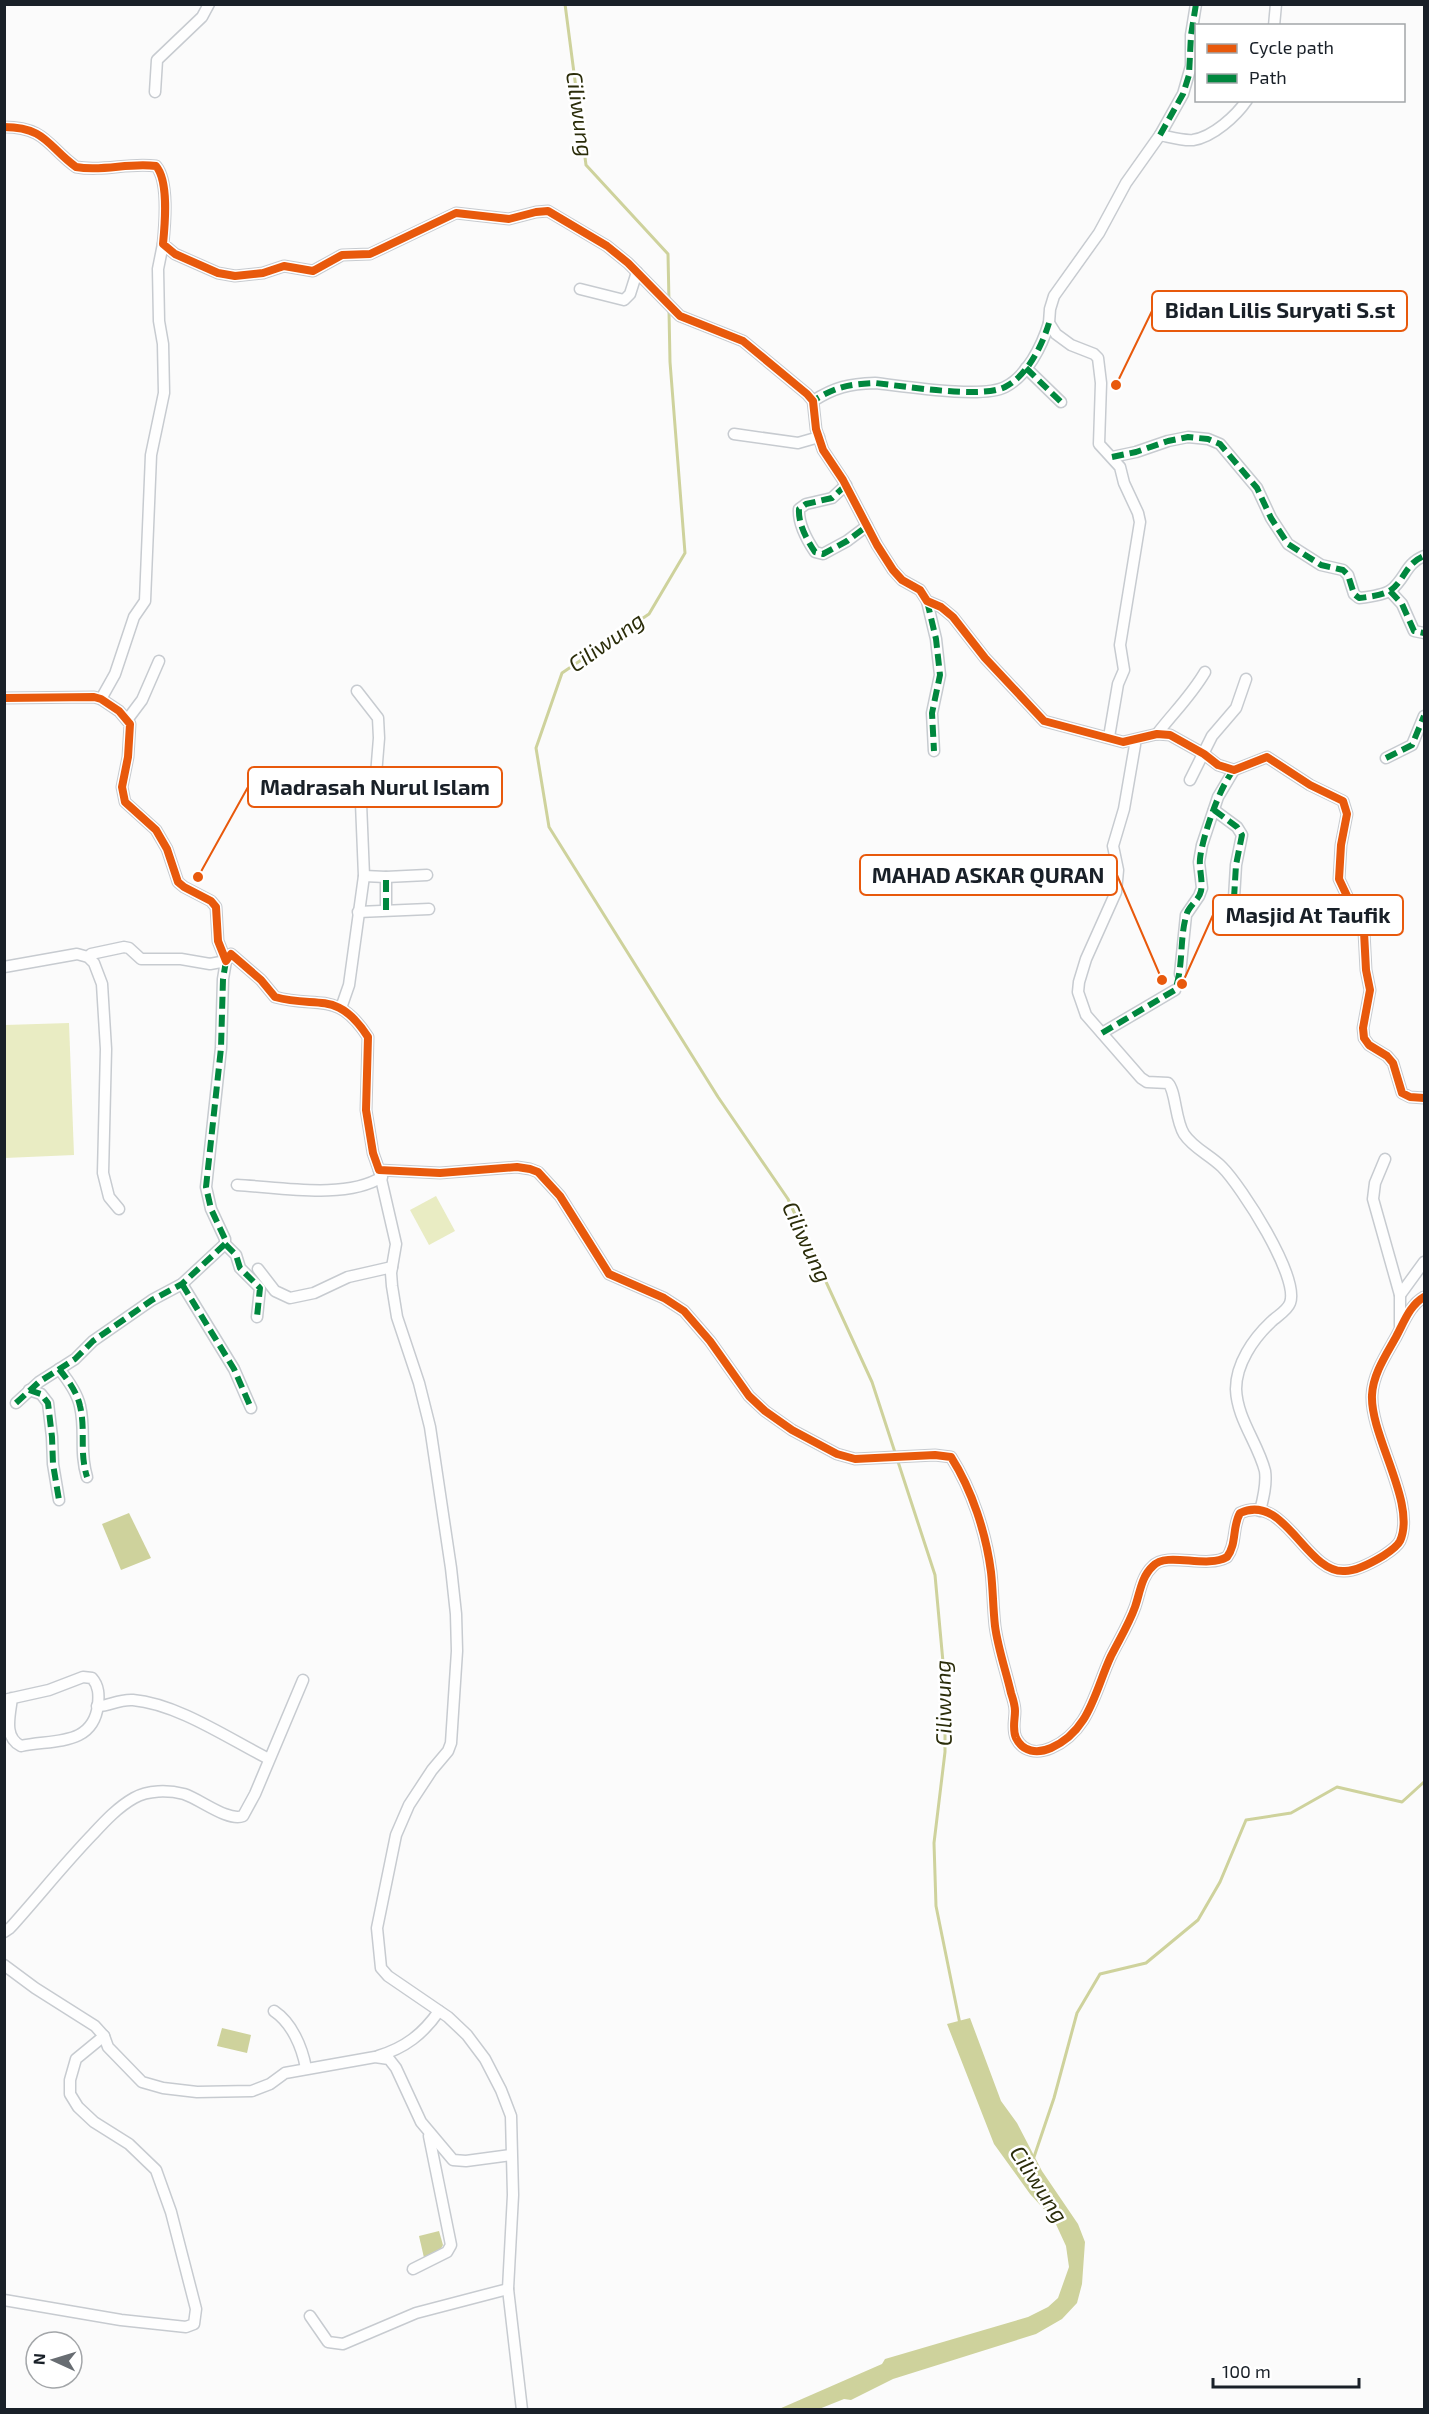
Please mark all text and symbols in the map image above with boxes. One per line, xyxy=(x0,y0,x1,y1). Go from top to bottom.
legend xyxy=(1195,24,1405,102)
text: Cycle path xyxy=(1249,36,1334,58)
text: Path xyxy=(1249,66,1287,88)
water label: Ciliwung xyxy=(562,69,600,158)
callout: Bidan Lilis Suryati S.st xyxy=(1152,291,1407,331)
text: Bidan Lilis Suryati S.st xyxy=(1165,296,1395,323)
water label: Ciliwung xyxy=(563,606,648,677)
callout: Madrasah Nurul Islam xyxy=(248,767,502,807)
text: Madrasah Nurul Islam xyxy=(260,773,490,799)
callout: MAHAD ASKAR QURAN xyxy=(860,855,1117,895)
text: MAHAD ASKAR QURAN xyxy=(872,861,1104,888)
callout: Masjid At Taufik xyxy=(1213,895,1403,935)
text: Masjid At Taufik xyxy=(1225,901,1391,927)
water label: Ciliwung xyxy=(778,1197,838,1286)
water label: Ciliwung xyxy=(928,1660,956,1746)
water label: Ciliwung xyxy=(1005,2140,1074,2227)
north arrow xyxy=(24,2330,84,2390)
scale bar xyxy=(1213,2351,1358,2389)
text: N xyxy=(29,2352,48,2365)
text: 100 m xyxy=(1222,2360,1271,2382)

